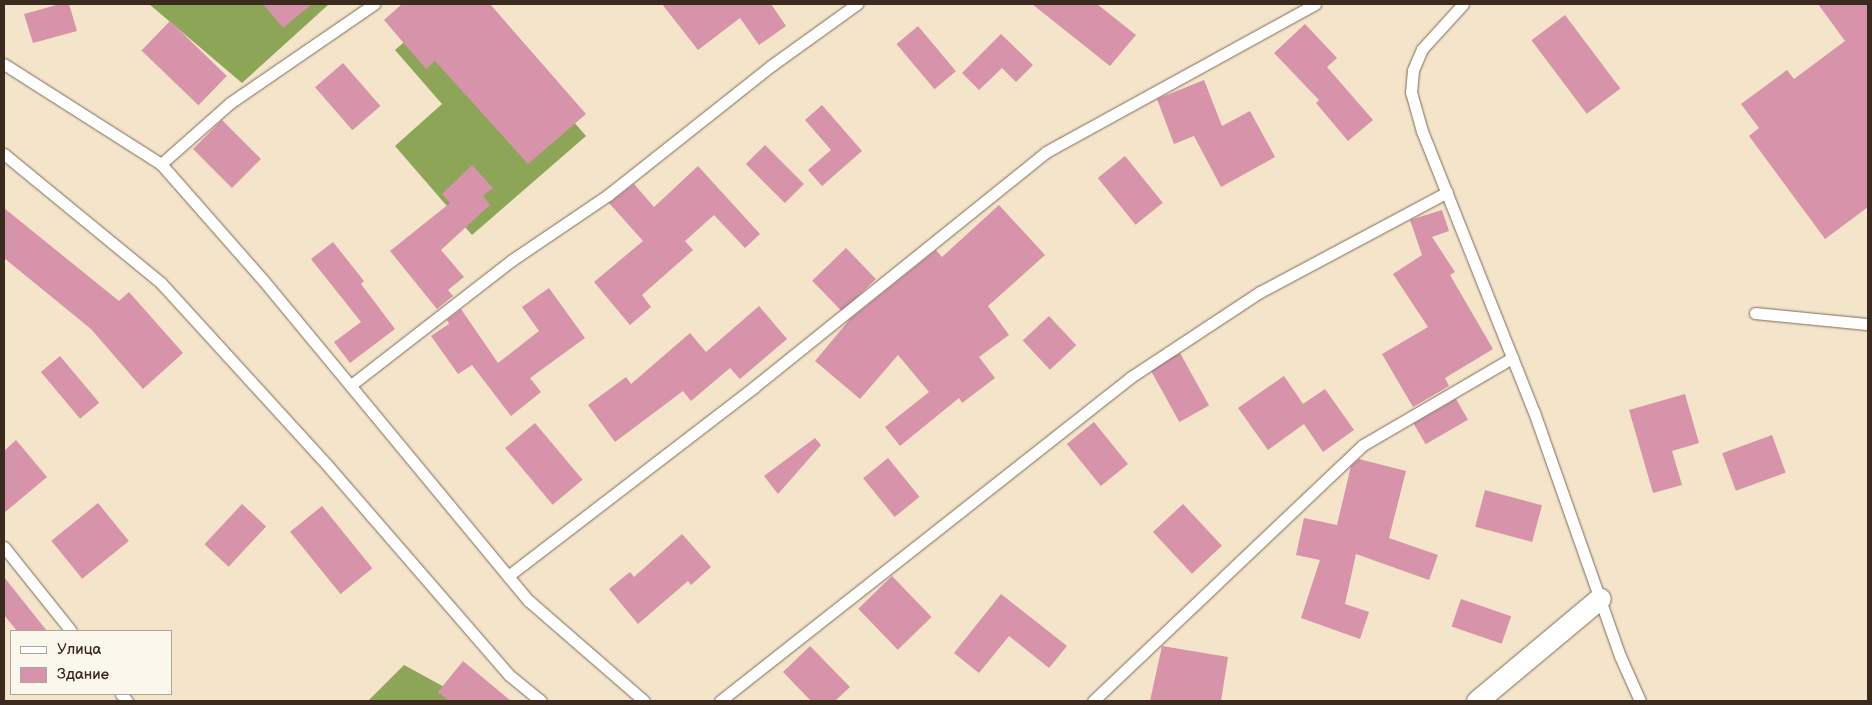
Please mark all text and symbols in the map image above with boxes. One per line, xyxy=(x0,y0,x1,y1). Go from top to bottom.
legend xyxy=(10,630,172,695)
text: Улица xyxy=(57,640,101,659)
text: Здание xyxy=(57,665,109,684)

